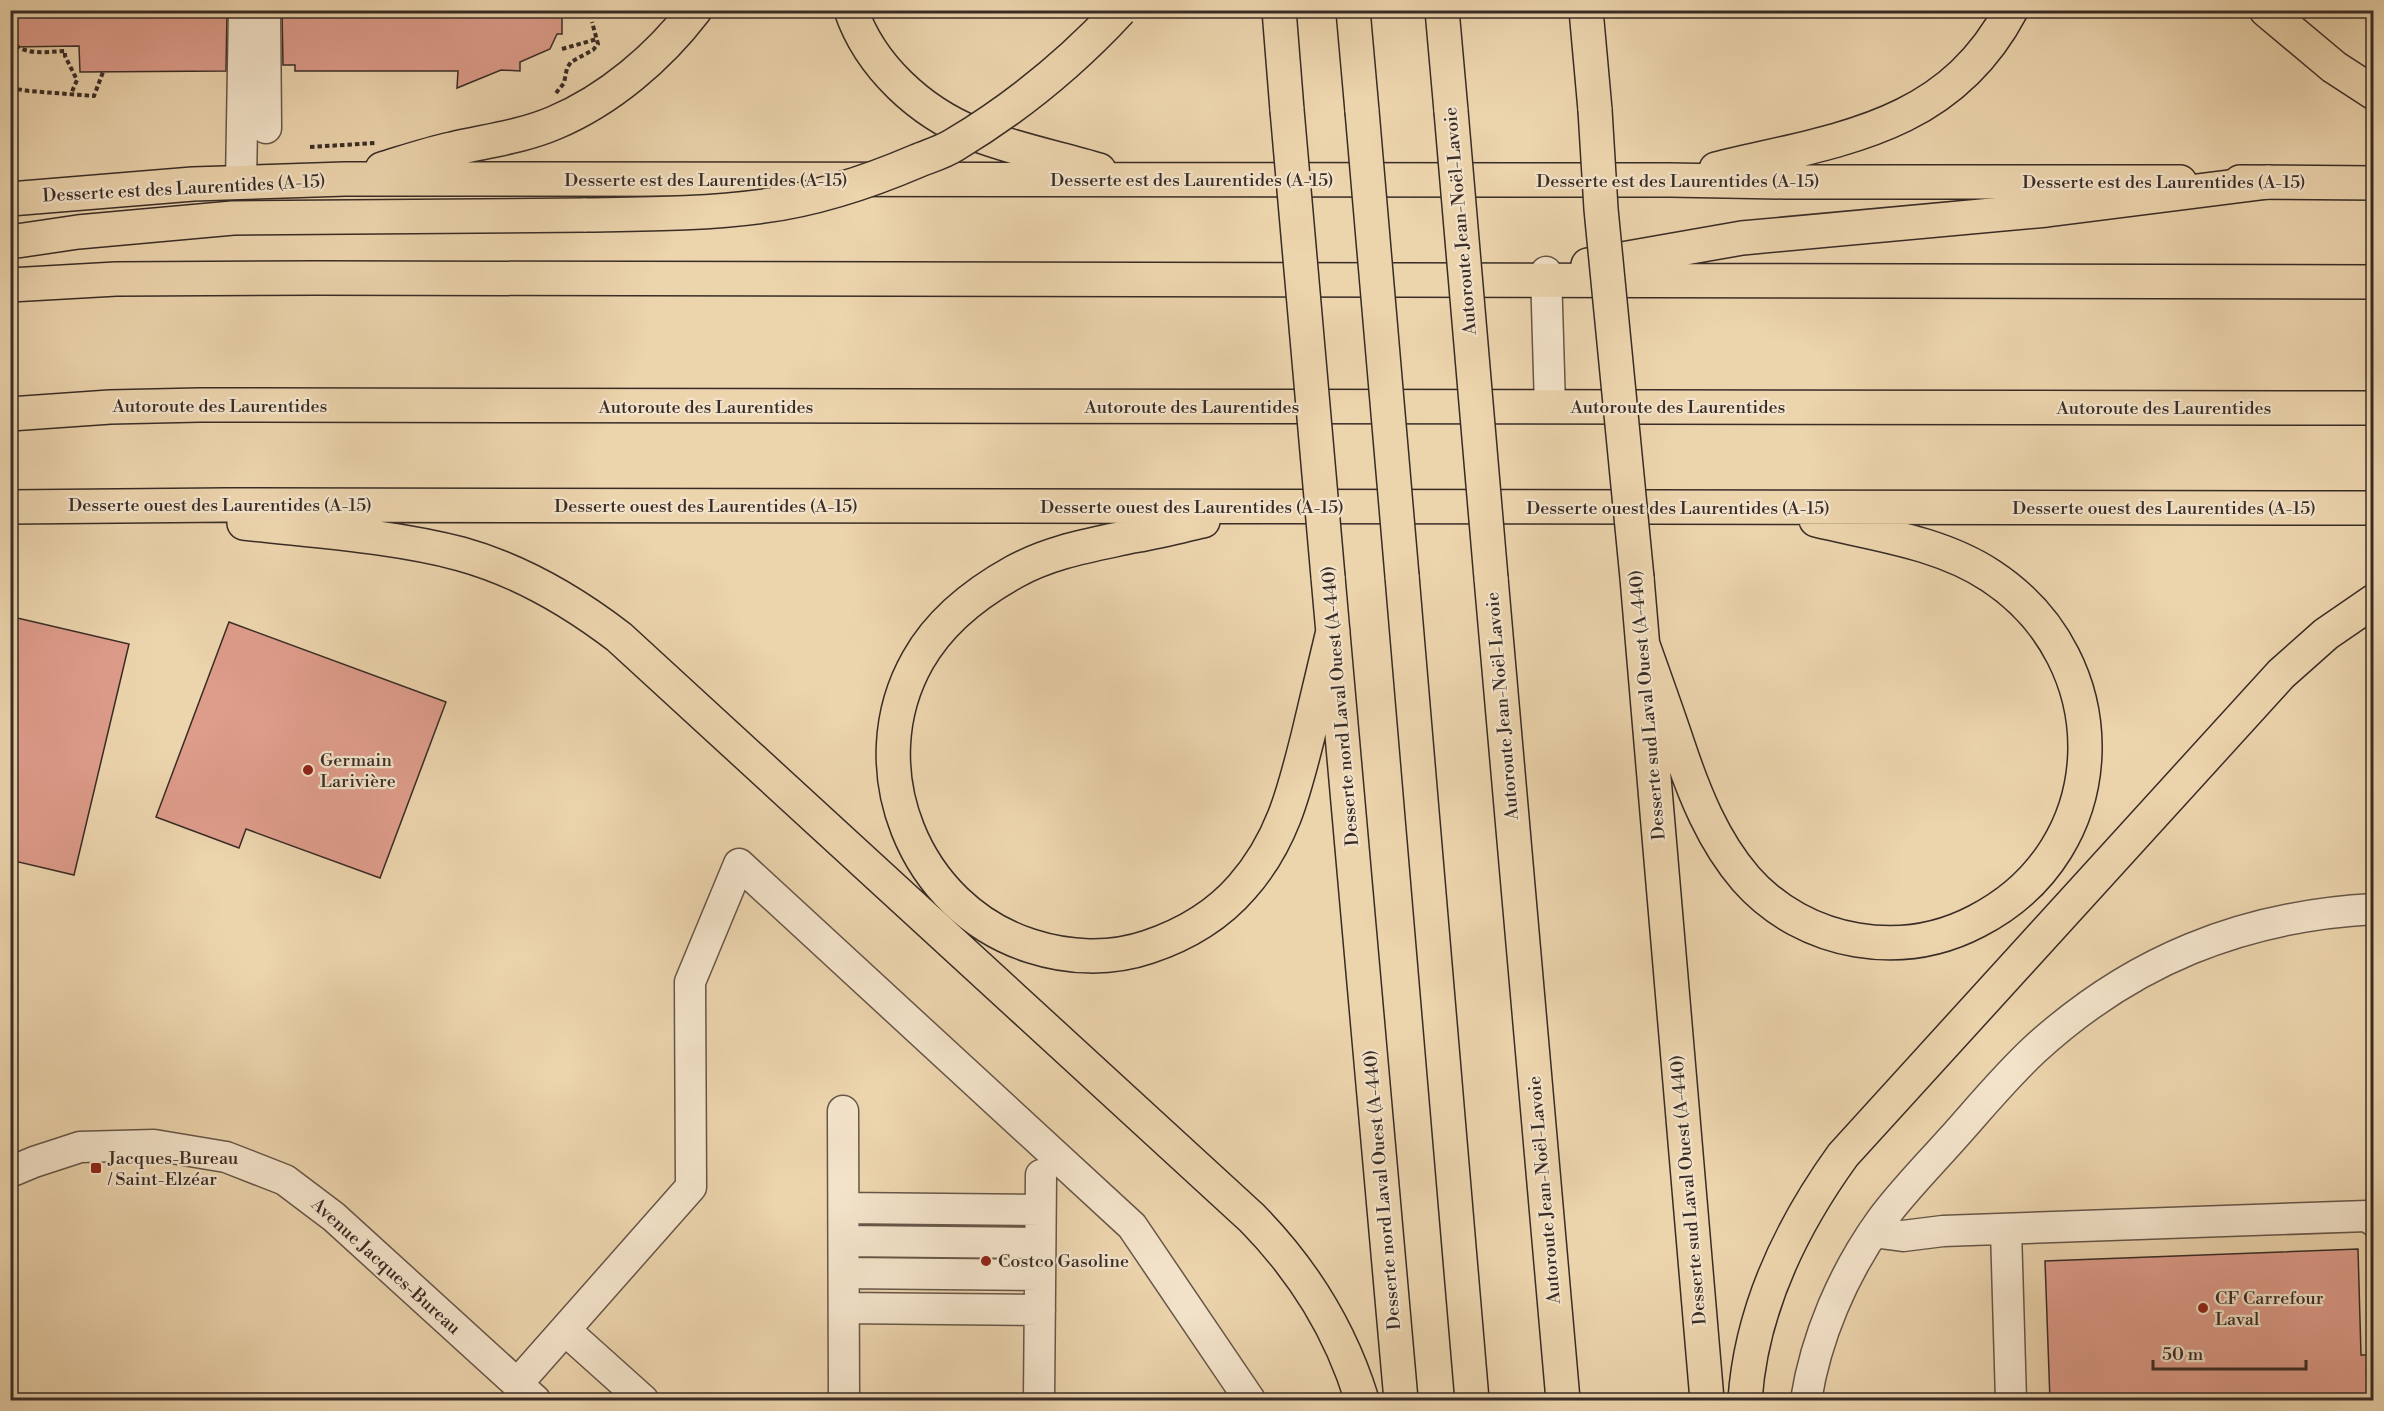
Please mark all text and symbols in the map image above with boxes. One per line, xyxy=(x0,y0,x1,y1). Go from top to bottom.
street label: Autoroute Jean-Noël-Lavoie xyxy=(1439,106,1482,337)
street label: Desserte est des Laurentides (A-15) xyxy=(564,169,848,192)
street label: Desserte est des Laurentides (A-15) xyxy=(1050,169,1334,192)
street label: Desserte est des Laurentides (A-15) xyxy=(42,170,326,207)
street label: Desserte est des Laurentides (A-15) xyxy=(1536,170,1820,193)
street label: Desserte est des Laurentides (A-15) xyxy=(2022,171,2306,194)
street label: Autoroute des Laurentides xyxy=(112,395,328,418)
street label: Autoroute des Laurentides xyxy=(598,396,814,419)
street label: Autoroute des Laurentides xyxy=(1084,396,1300,419)
street label: Autoroute des Laurentides xyxy=(1570,396,1786,419)
street label: Autoroute des Laurentides xyxy=(2056,397,2272,420)
street label: Desserte ouest des Laurentides (A-15) xyxy=(68,494,372,517)
street label: Desserte ouest des Laurentides (A-15) xyxy=(554,495,858,518)
street label: Desserte ouest des Laurentides (A-15) xyxy=(1040,496,1344,519)
street label: Desserte ouest des Laurentides (A-15) xyxy=(1526,497,1830,520)
street label: Desserte ouest des Laurentides (A-15) xyxy=(2012,497,2316,520)
street label: Desserte nord Laval Ouest (A-440) xyxy=(1317,565,1364,847)
street label: Desserte sud Laval Ouest (A-440) xyxy=(1624,569,1671,841)
street label: Autoroute Jean-Noël-Lavoie xyxy=(1481,591,1524,822)
place label: Germain Larivière xyxy=(320,749,396,793)
marker: Germain Larivière xyxy=(301,763,315,777)
street label: Desserte nord Laval Ouest (A-440) xyxy=(1359,1049,1406,1331)
street label: Desserte sud Laval Ouest (A-440) xyxy=(1665,1054,1712,1326)
street label: Autoroute Jean-Noël-Lavoie xyxy=(1523,1075,1566,1306)
place label: Jacques-Bureau / Saint-Elzéar xyxy=(107,1147,239,1191)
marker: Jacques-Bureau / Saint-Elzéar xyxy=(89,1161,103,1175)
street label: Avenue Jacques-Bureau xyxy=(305,1192,466,1340)
place label: Costco Gasoline xyxy=(998,1250,1129,1273)
marker: Costco Gasoline xyxy=(979,1254,993,1268)
place label: CF Carrefour Laval xyxy=(2215,1287,2324,1331)
marker: CF Carrefour Laval xyxy=(2196,1301,2210,1315)
scale bar xyxy=(2153,1333,2306,1371)
text: 50 m xyxy=(2162,1343,2204,1366)

